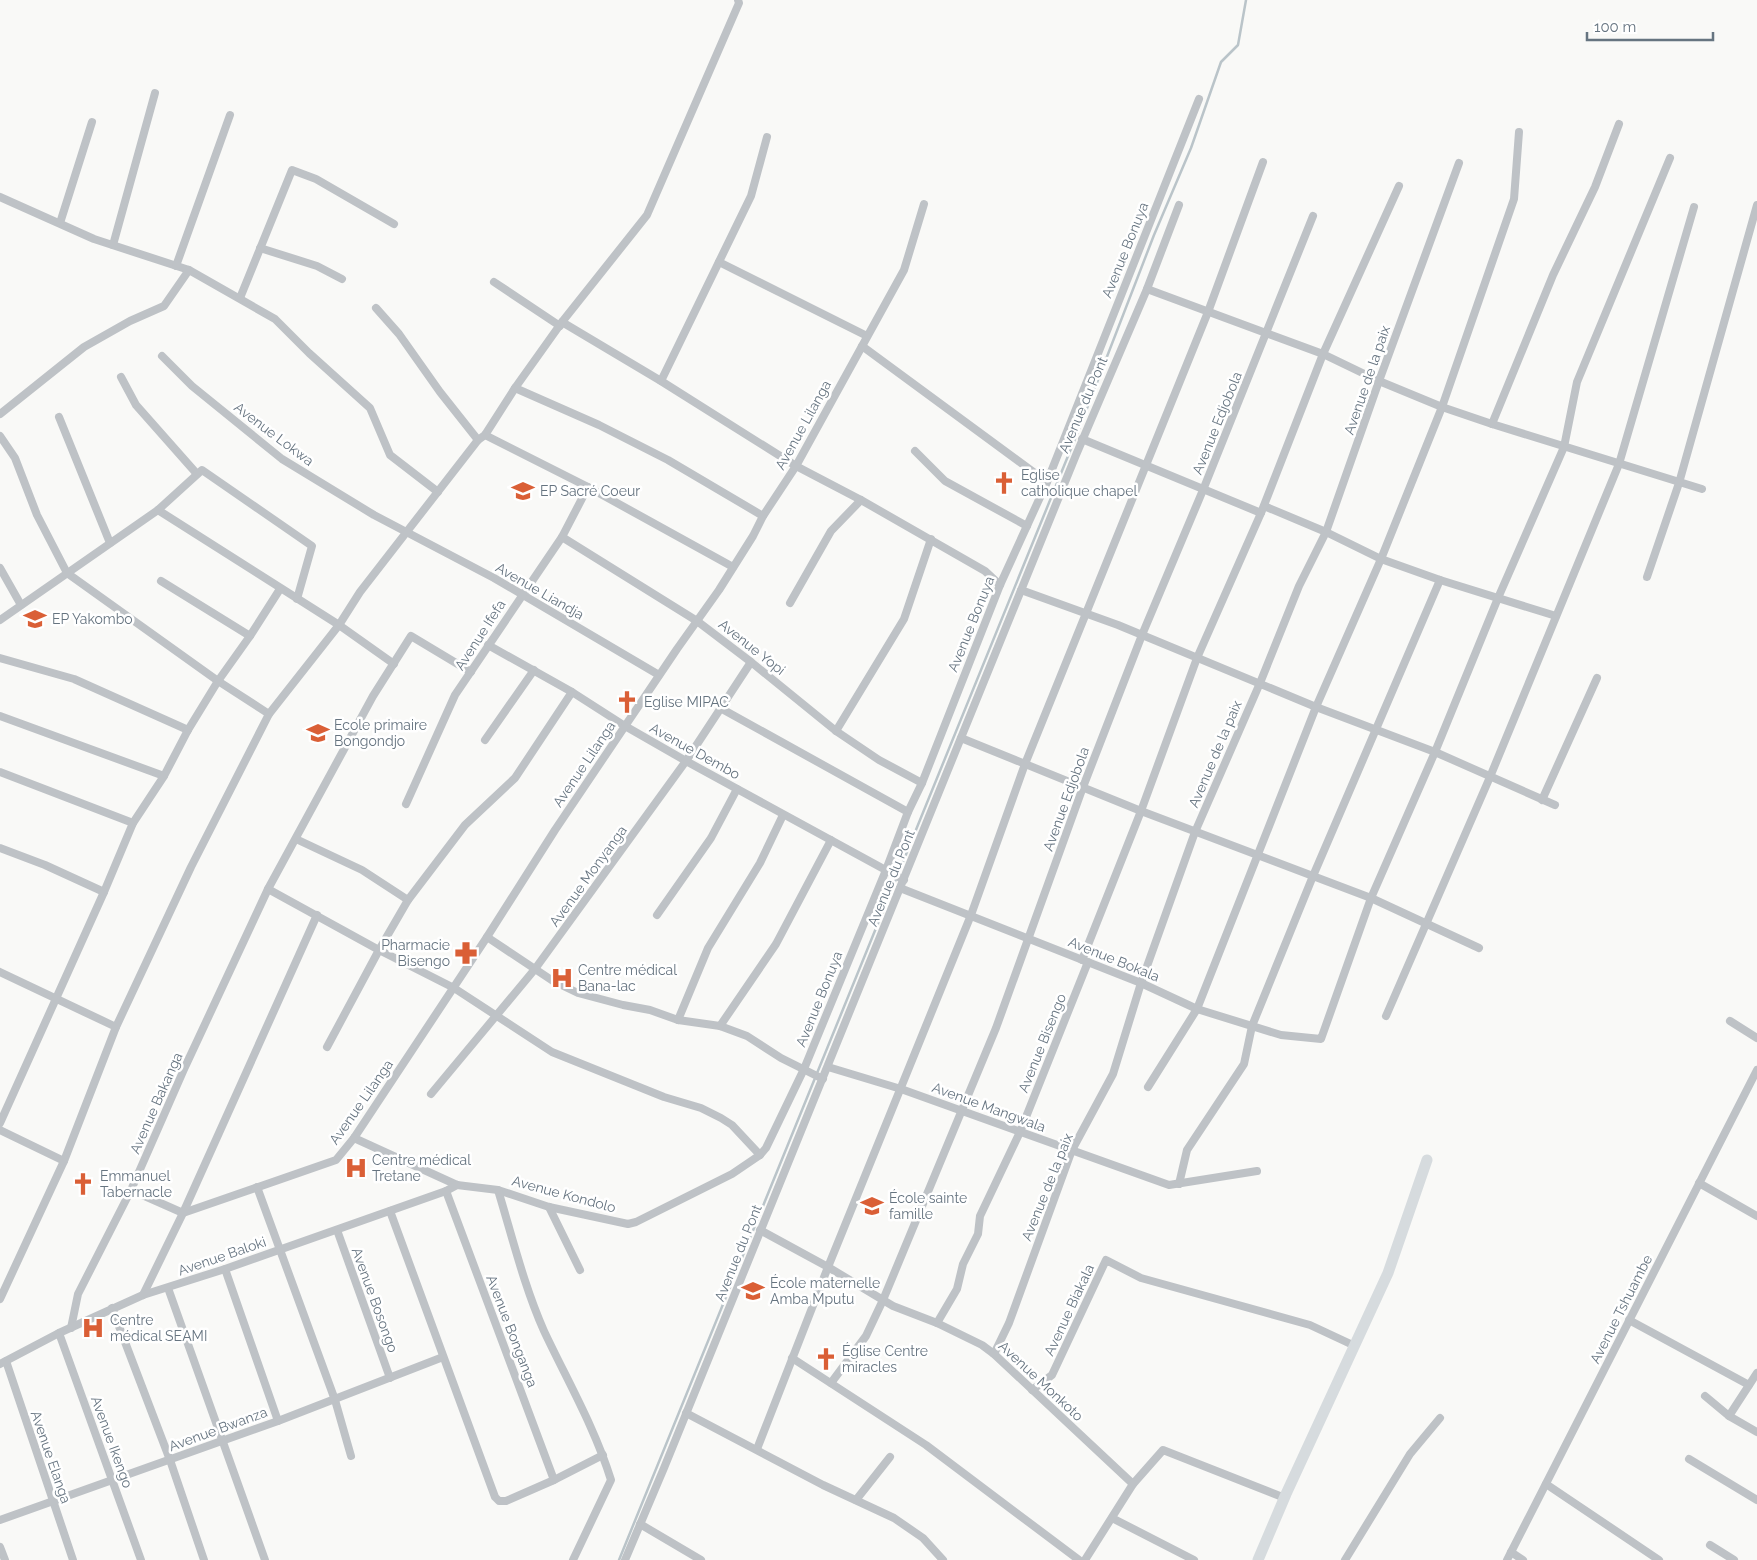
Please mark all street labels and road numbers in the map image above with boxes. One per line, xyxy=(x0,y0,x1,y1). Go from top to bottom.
street label: Avenue Bonuya xyxy=(1099,200,1151,300)
street label: Avenue de la paix xyxy=(1341,323,1393,437)
street label: Avenue du Pont xyxy=(1056,354,1111,456)
street label: Avenue Edjobola xyxy=(1189,369,1245,477)
street label: Avenue Lilanga xyxy=(772,377,834,473)
street label: Avenue Lokwa xyxy=(231,399,317,469)
street label: Avenue Liandja xyxy=(493,559,587,623)
street label: Avenue Bonuya xyxy=(945,574,997,674)
street label: Avenue Ifefa xyxy=(451,597,509,673)
street label: Avenue Yopi xyxy=(716,616,788,678)
street label: Avenue de la paix xyxy=(1185,698,1245,810)
street label: Avenue Lilanga xyxy=(549,718,619,810)
street label: Avenue Dembo xyxy=(647,720,743,782)
street label: Avenue Edjobola xyxy=(1040,745,1092,853)
street label: Avenue Monyanga xyxy=(546,822,630,930)
street label: Avenue du Pont xyxy=(864,827,918,929)
street label: Avenue Bokala xyxy=(1066,933,1162,985)
street label: Avenue Bonuya xyxy=(793,949,845,1049)
street label: Avenue Bisengo xyxy=(1015,991,1069,1095)
street label: Avenue Bakanga xyxy=(126,1050,186,1156)
street label: Avenue Lilanga xyxy=(326,1057,396,1147)
street label: Avenue Mangwala xyxy=(930,1079,1048,1135)
street label: Avenue de la paix xyxy=(1018,1131,1076,1243)
street label: Avenue Kondolo xyxy=(510,1172,618,1216)
street label: Avenue du Pont xyxy=(711,1202,765,1304)
street label: Avenue Baloki xyxy=(176,1233,268,1279)
street label: Avenue Bosongo xyxy=(349,1245,401,1355)
street label: Avenue Tshuambe xyxy=(1587,1252,1655,1366)
street label: Avenue Biakala xyxy=(1041,1262,1097,1358)
street label: Avenue Bonganga xyxy=(483,1272,541,1390)
street label: Avenue Monkoto xyxy=(995,1338,1087,1424)
street label: Avenue Ikengo xyxy=(88,1394,136,1490)
street label: Avenue Bwanza xyxy=(167,1404,269,1454)
street label: Avenue Elanga xyxy=(28,1408,74,1506)

